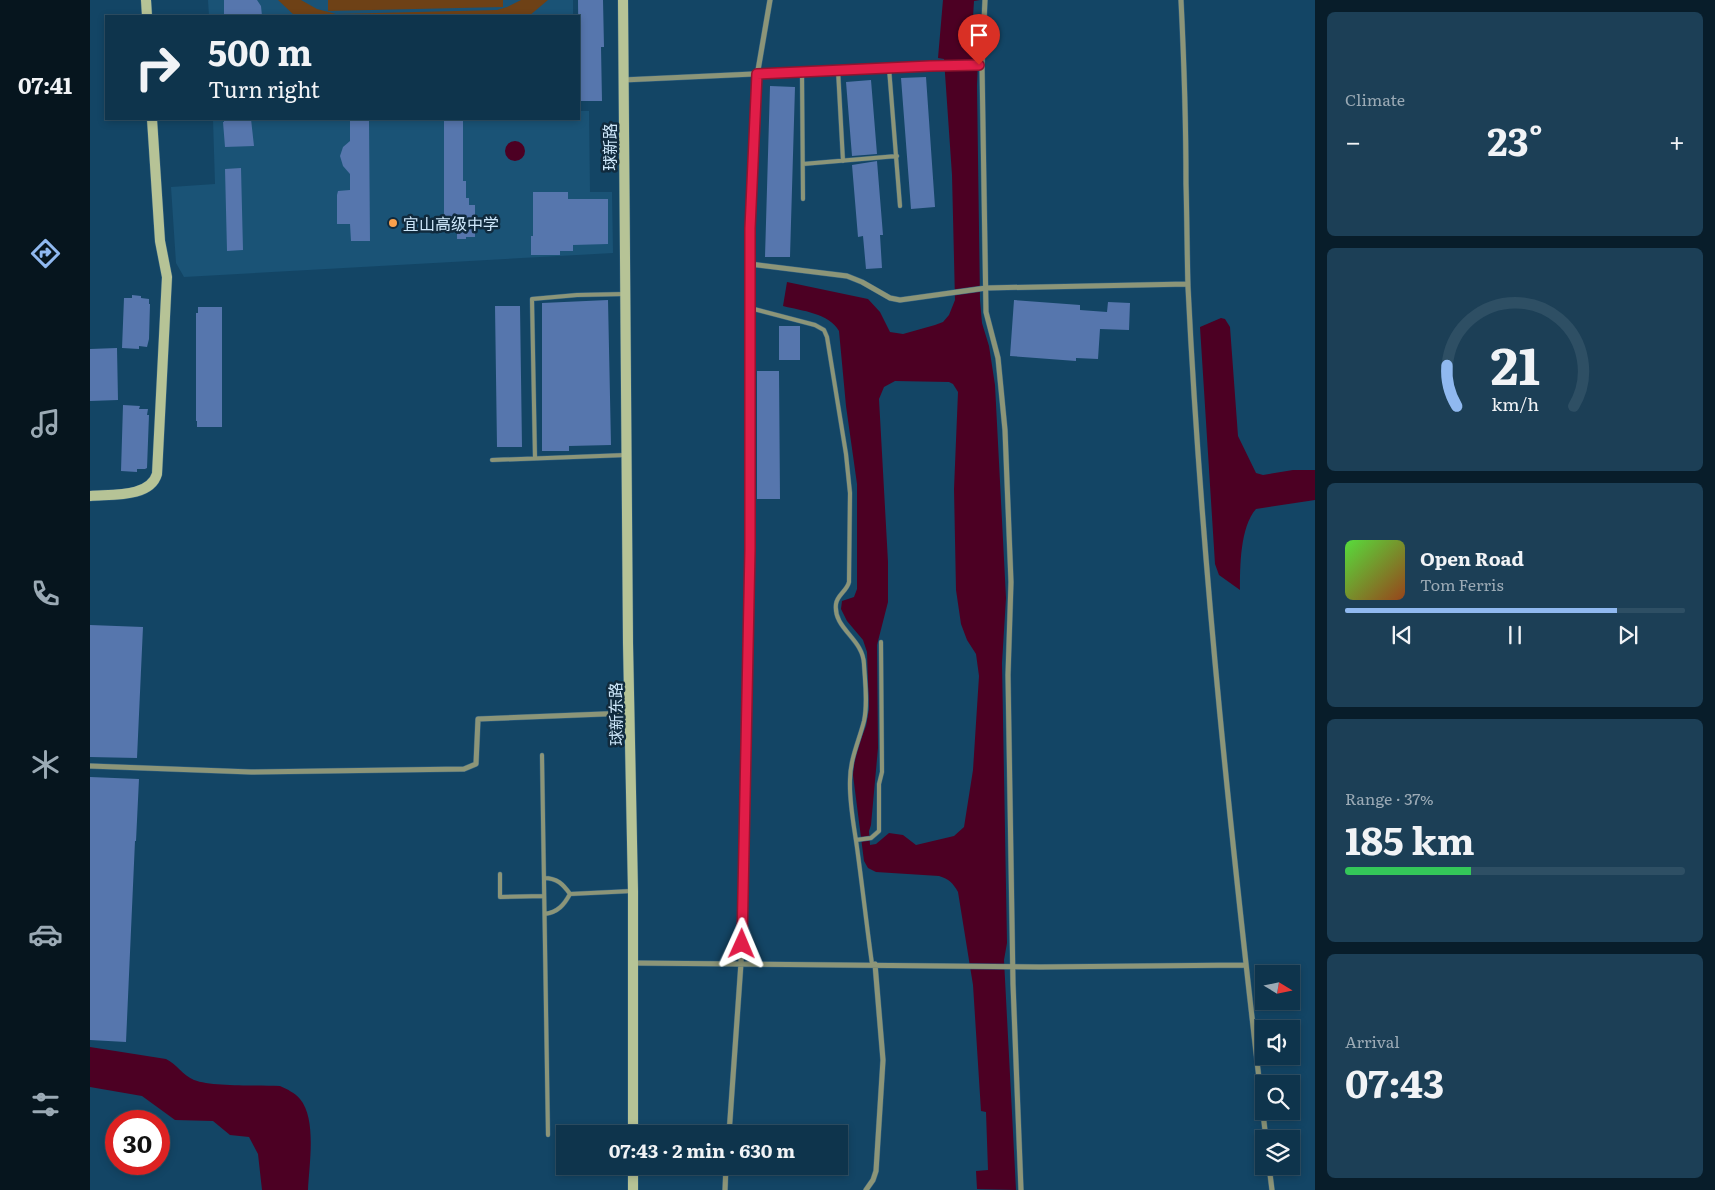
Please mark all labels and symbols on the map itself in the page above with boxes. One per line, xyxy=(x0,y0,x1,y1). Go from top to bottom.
pin xyxy=(958,14,1000,65)
street label: 球新路 xyxy=(597,123,621,171)
place label: 宜山高级中学 xyxy=(403,211,499,235)
marker: 宜山高级中学 xyxy=(387,217,399,229)
street label: 球新东路 xyxy=(602,682,628,746)
position arrow xyxy=(715,917,767,969)
north arrow xyxy=(1255,965,1300,1010)
speed limit sign: 30 xyxy=(105,1110,170,1175)

